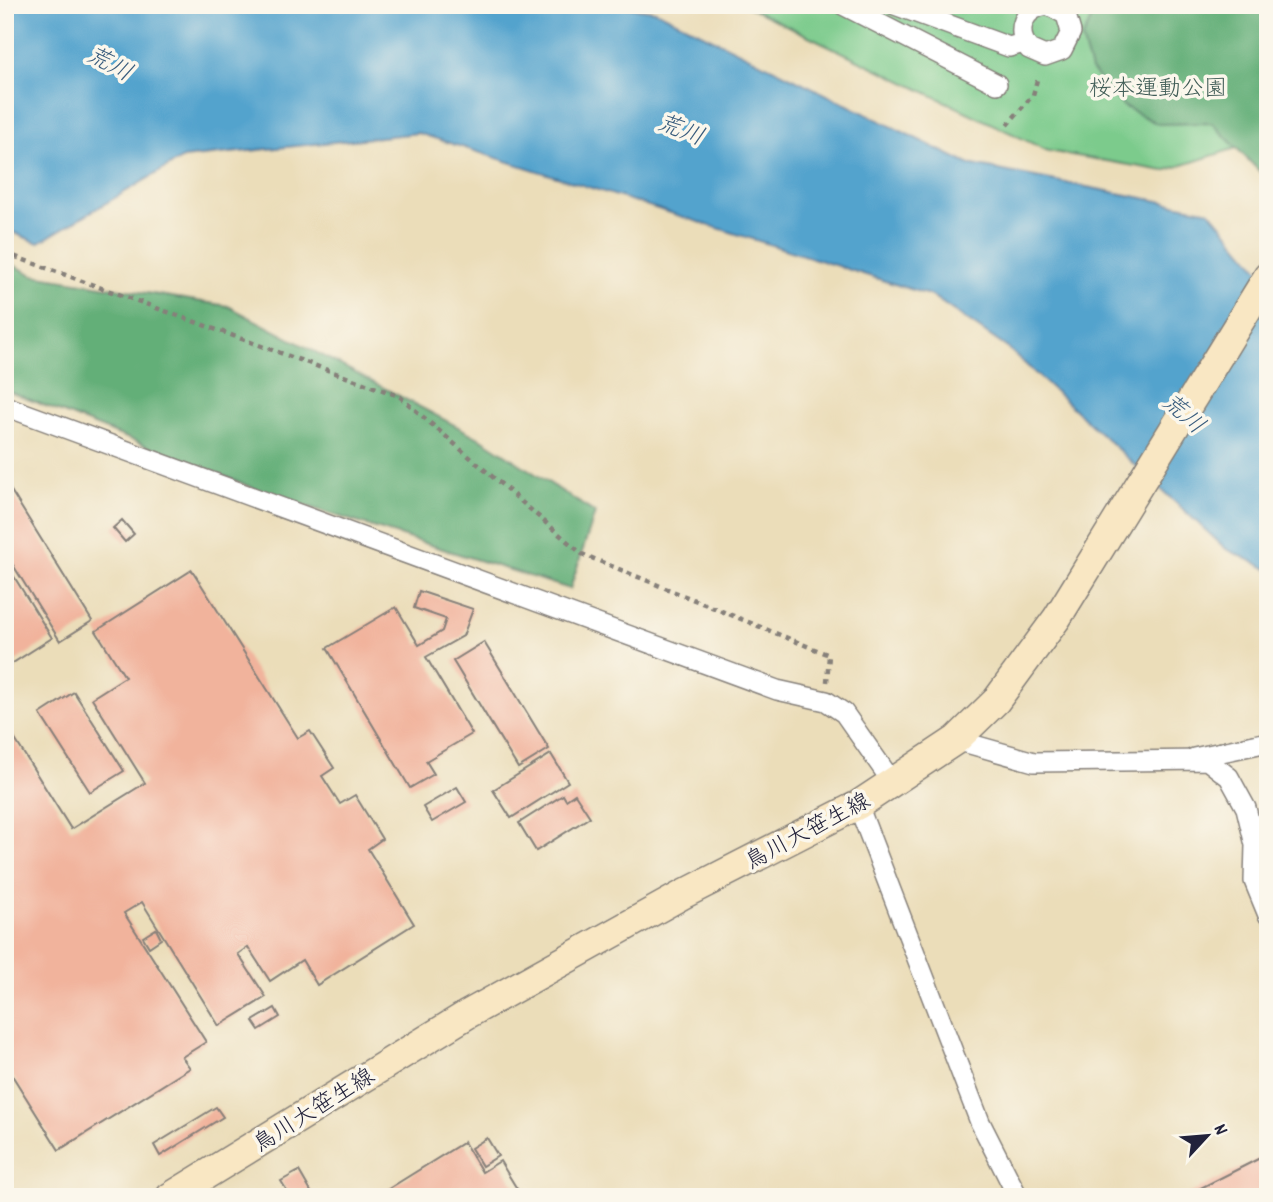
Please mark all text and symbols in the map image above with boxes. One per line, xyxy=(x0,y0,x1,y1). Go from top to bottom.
water label: 荒川 xyxy=(79,39,138,92)
park label: 桜本運動公園 xyxy=(1089,74,1227,107)
water label: 荒川 xyxy=(651,107,708,156)
water label: 荒川 xyxy=(1153,387,1211,444)
street label: 鳥川大笹生線 xyxy=(740,786,877,880)
street label: 鳥川大笹生線 xyxy=(248,1061,382,1163)
north arrow xyxy=(1172,1100,1242,1170)
text: N xyxy=(1205,1120,1233,1140)

